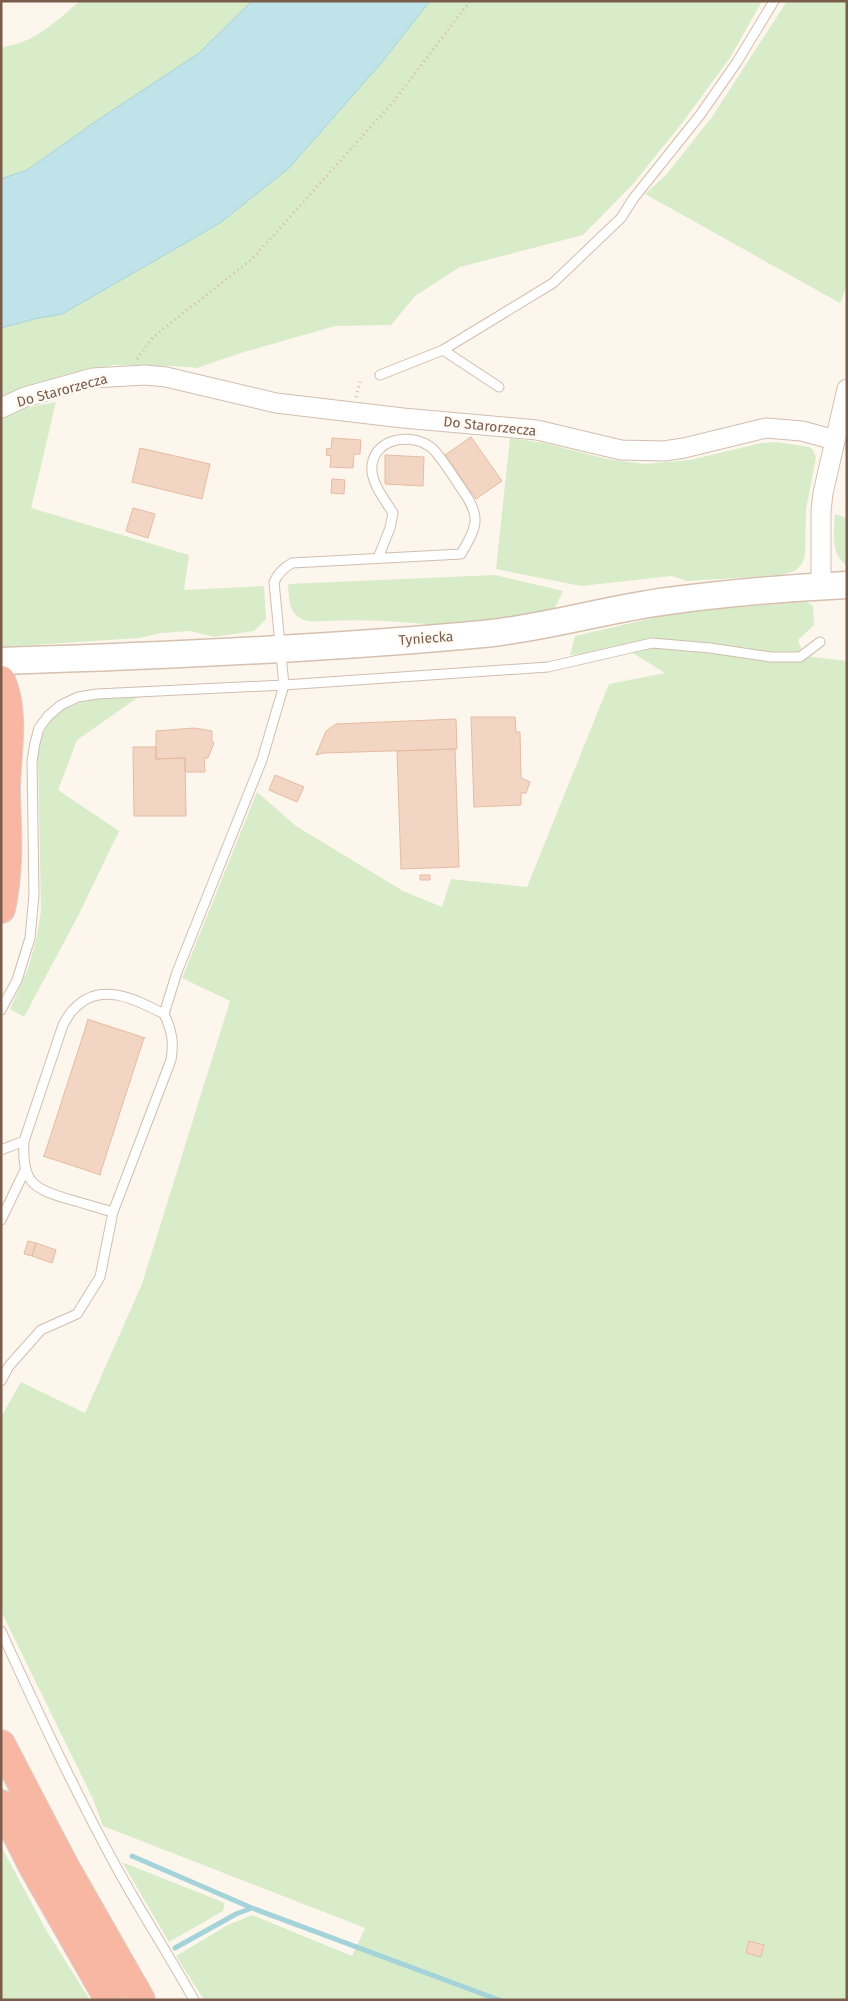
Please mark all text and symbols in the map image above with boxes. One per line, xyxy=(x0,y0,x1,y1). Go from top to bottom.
street label: Do Starorzecza xyxy=(15,370,109,411)
street label: Do Starorzecza xyxy=(443,413,537,440)
street label: Tyniecka xyxy=(398,628,454,649)

